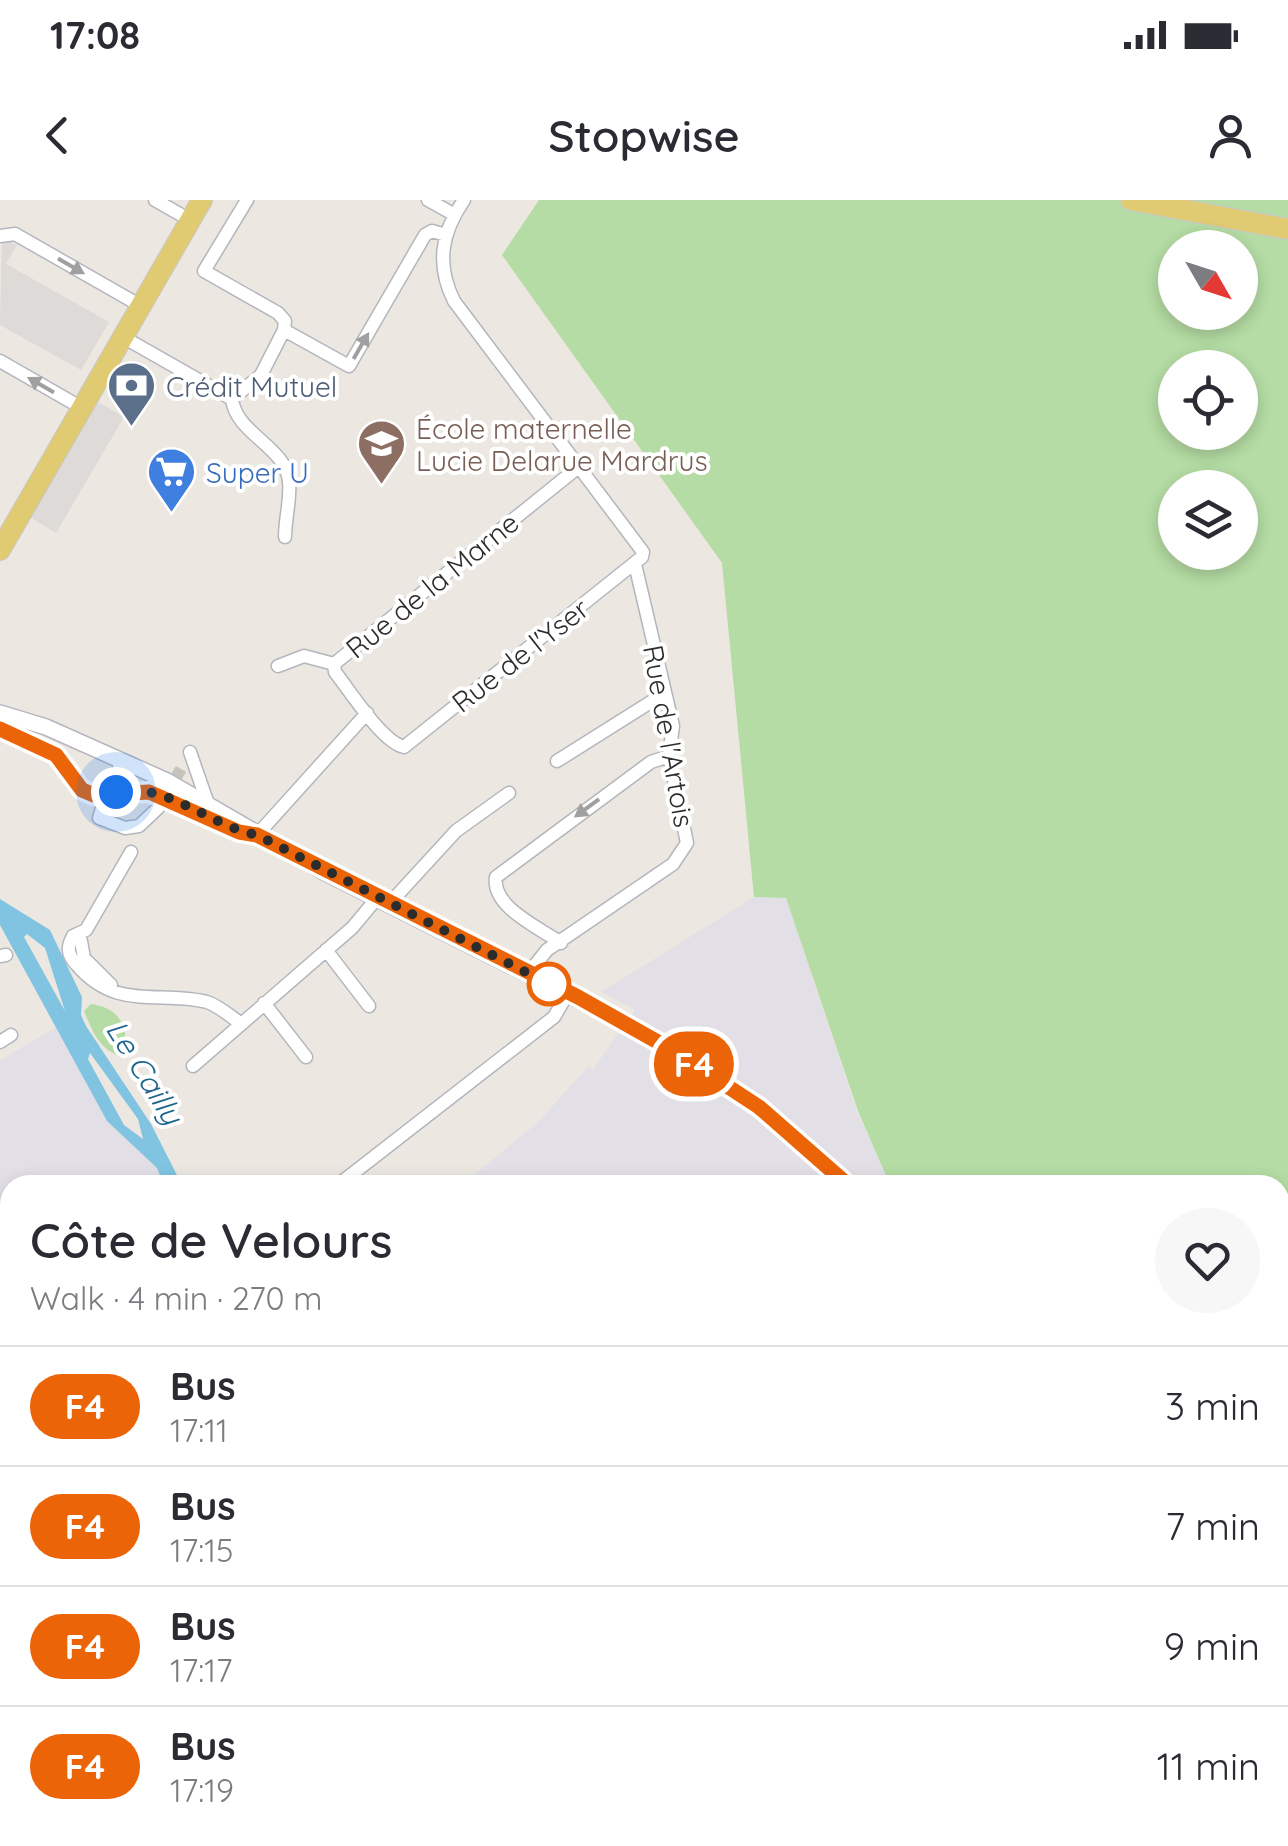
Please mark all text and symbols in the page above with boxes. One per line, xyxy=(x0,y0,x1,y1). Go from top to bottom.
text: 17:08 xyxy=(50,11,140,59)
text: Stopwise xyxy=(548,107,740,163)
icon: back xyxy=(30,108,85,163)
icon: person xyxy=(1203,108,1258,163)
north arrow xyxy=(1158,230,1258,330)
map controls xyxy=(1158,230,1258,570)
one-way arrow xyxy=(57,256,85,274)
one-way arrow xyxy=(352,332,369,360)
button: locate xyxy=(1158,350,1258,450)
bank icon: Crédit Mutuel xyxy=(105,360,157,428)
place label: Crédit Mutuel xyxy=(166,369,337,404)
one-way arrow xyxy=(27,376,55,394)
place label: École maternelle Lucie Delarue Mardrus xyxy=(416,411,708,478)
school or university icon: École maternelle Lucie Delarue Mardrus xyxy=(355,418,407,486)
supermarket icon: Super U xyxy=(145,446,197,514)
place label: Super U xyxy=(206,455,309,490)
button: layers xyxy=(1158,470,1258,570)
street label: Rue de la Marne xyxy=(339,505,525,665)
street label: Rue de l'Yser xyxy=(444,590,596,719)
street label: Rue de l'Artois xyxy=(636,642,702,830)
your location xyxy=(91,767,141,817)
one-way arrow xyxy=(574,798,600,817)
unlabelled marker xyxy=(528,963,570,1005)
water label: Le Cailly xyxy=(98,1013,193,1133)
line badge: F4 xyxy=(649,1032,739,1096)
text: F4 xyxy=(674,1042,714,1086)
button: heart xyxy=(1155,1208,1260,1313)
text: Côte de Velours xyxy=(30,1210,392,1270)
text: Walk · 4 min · 270 m xyxy=(30,1278,323,1318)
text: Bus xyxy=(170,1362,236,1410)
text: 3 min xyxy=(1165,1382,1260,1430)
text: F4 xyxy=(65,1384,105,1428)
text: 17:11 xyxy=(170,1410,228,1450)
text: Bus xyxy=(170,1482,236,1530)
text: 7 min xyxy=(1165,1502,1260,1550)
text: F4 xyxy=(65,1504,105,1548)
text: 17:15 xyxy=(170,1530,234,1570)
text: Bus xyxy=(170,1602,236,1650)
text: 9 min xyxy=(1164,1622,1260,1670)
text: F4 xyxy=(65,1624,105,1668)
text: 17:17 xyxy=(170,1650,233,1690)
text: Bus xyxy=(170,1722,236,1770)
text: 11 min xyxy=(1157,1742,1260,1790)
text: F4 xyxy=(65,1744,105,1788)
text: 17:19 xyxy=(170,1770,234,1810)

